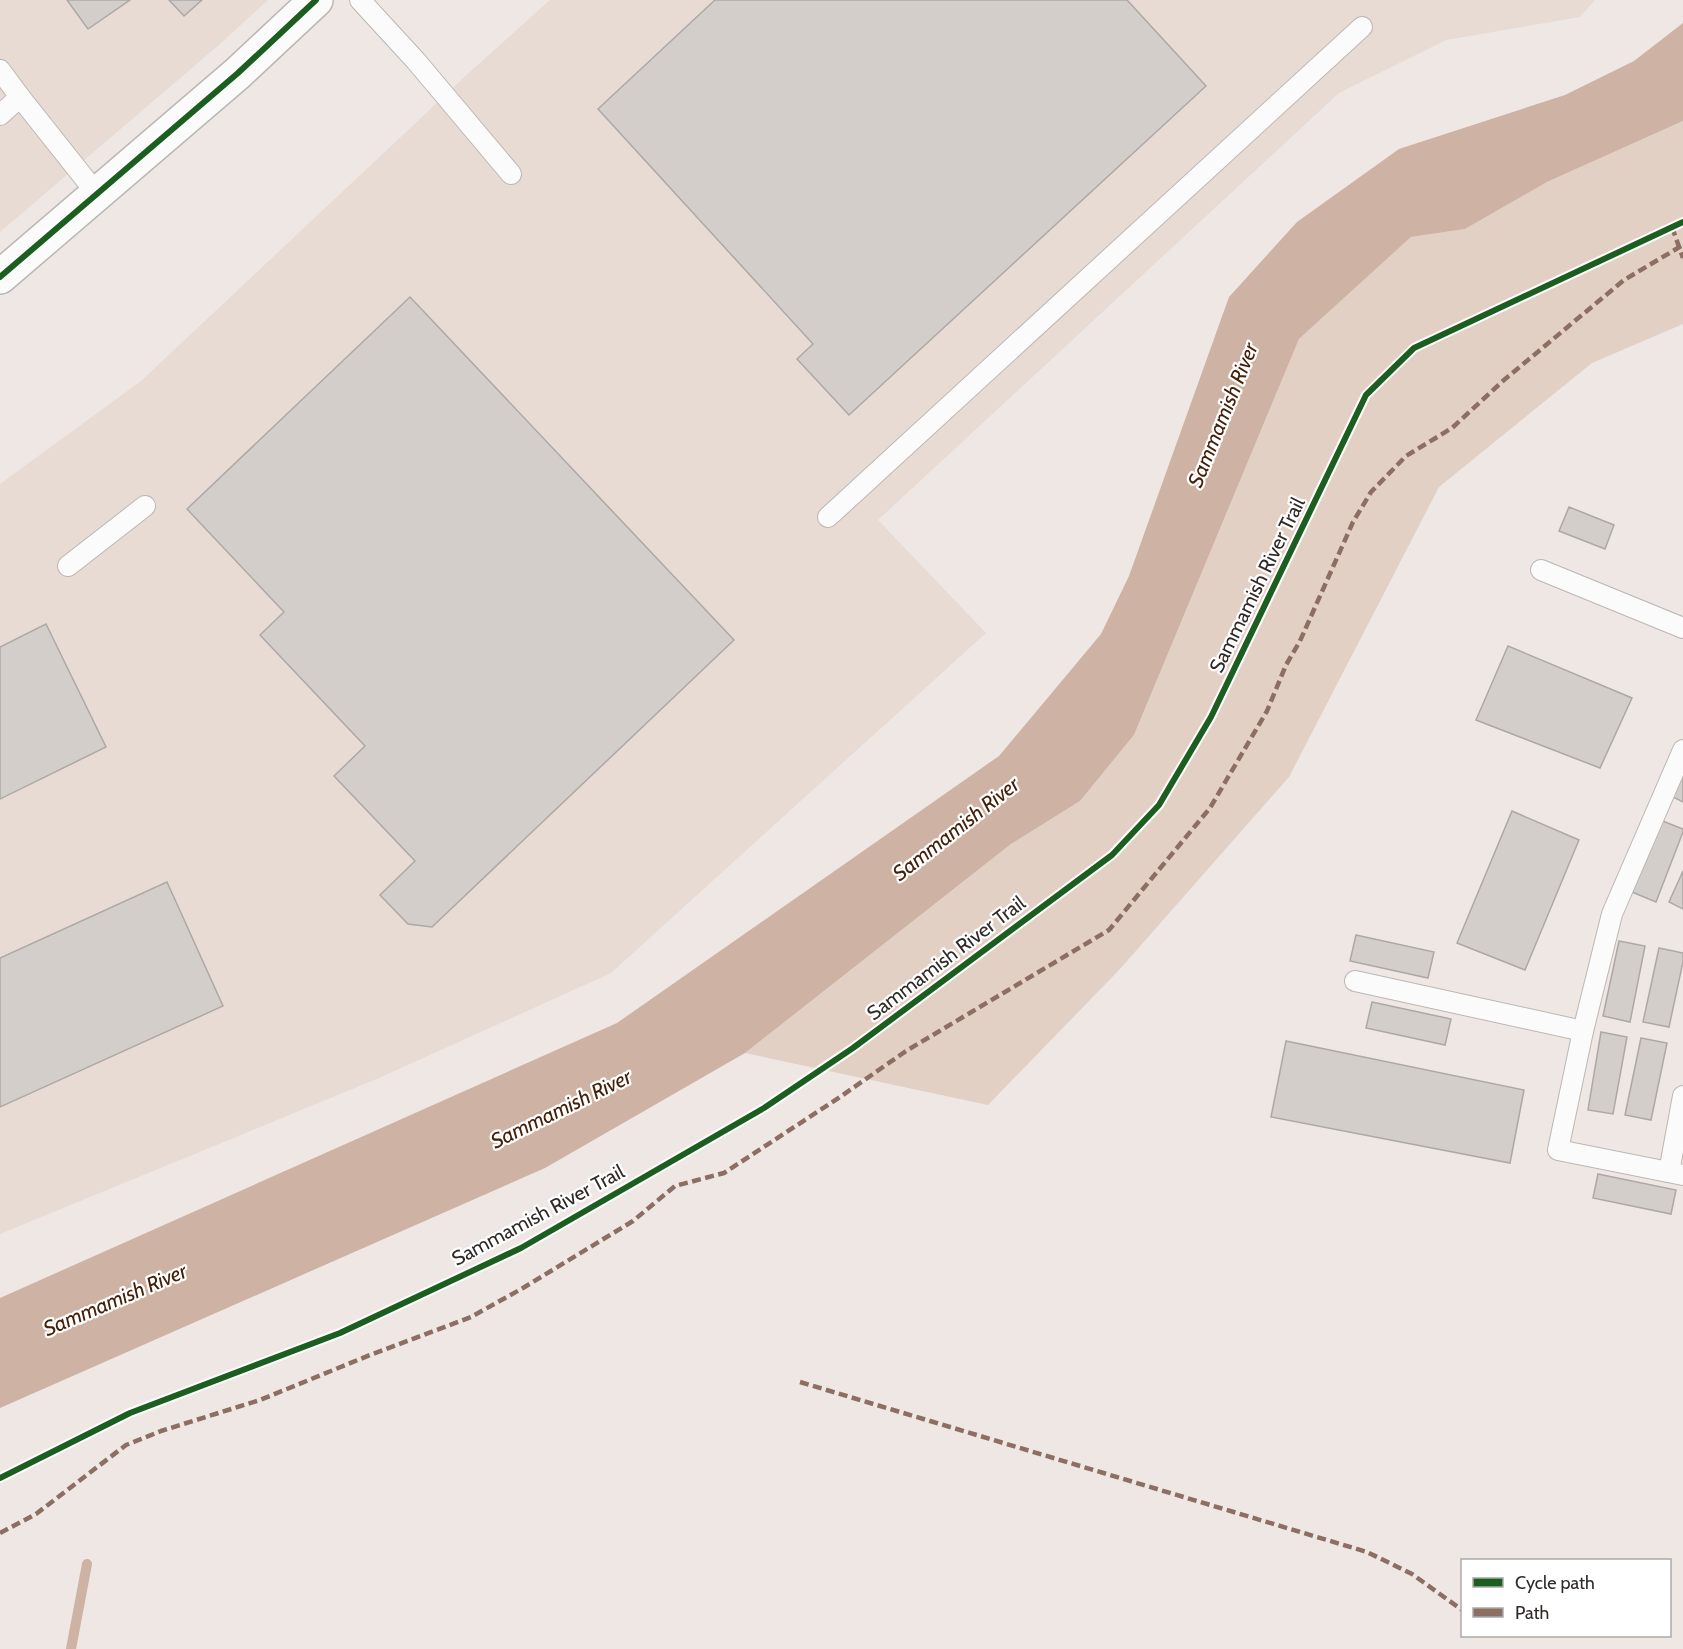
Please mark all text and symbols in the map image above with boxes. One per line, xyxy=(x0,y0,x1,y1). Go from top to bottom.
water label: Sammamish River xyxy=(1182,338,1263,491)
street label: Sammamish River Trail xyxy=(1204,493,1310,676)
water label: Sammamish River xyxy=(888,771,1025,886)
street label: Sammamish River Trail xyxy=(862,891,1030,1025)
water label: Sammamish River xyxy=(486,1063,637,1153)
street label: Sammamish River Trail xyxy=(448,1159,629,1271)
water label: Sammamish River xyxy=(39,1257,192,1341)
legend xyxy=(1461,1559,1671,1637)
text: Cycle path xyxy=(1515,1572,1595,1594)
text: Path xyxy=(1515,1602,1549,1624)

